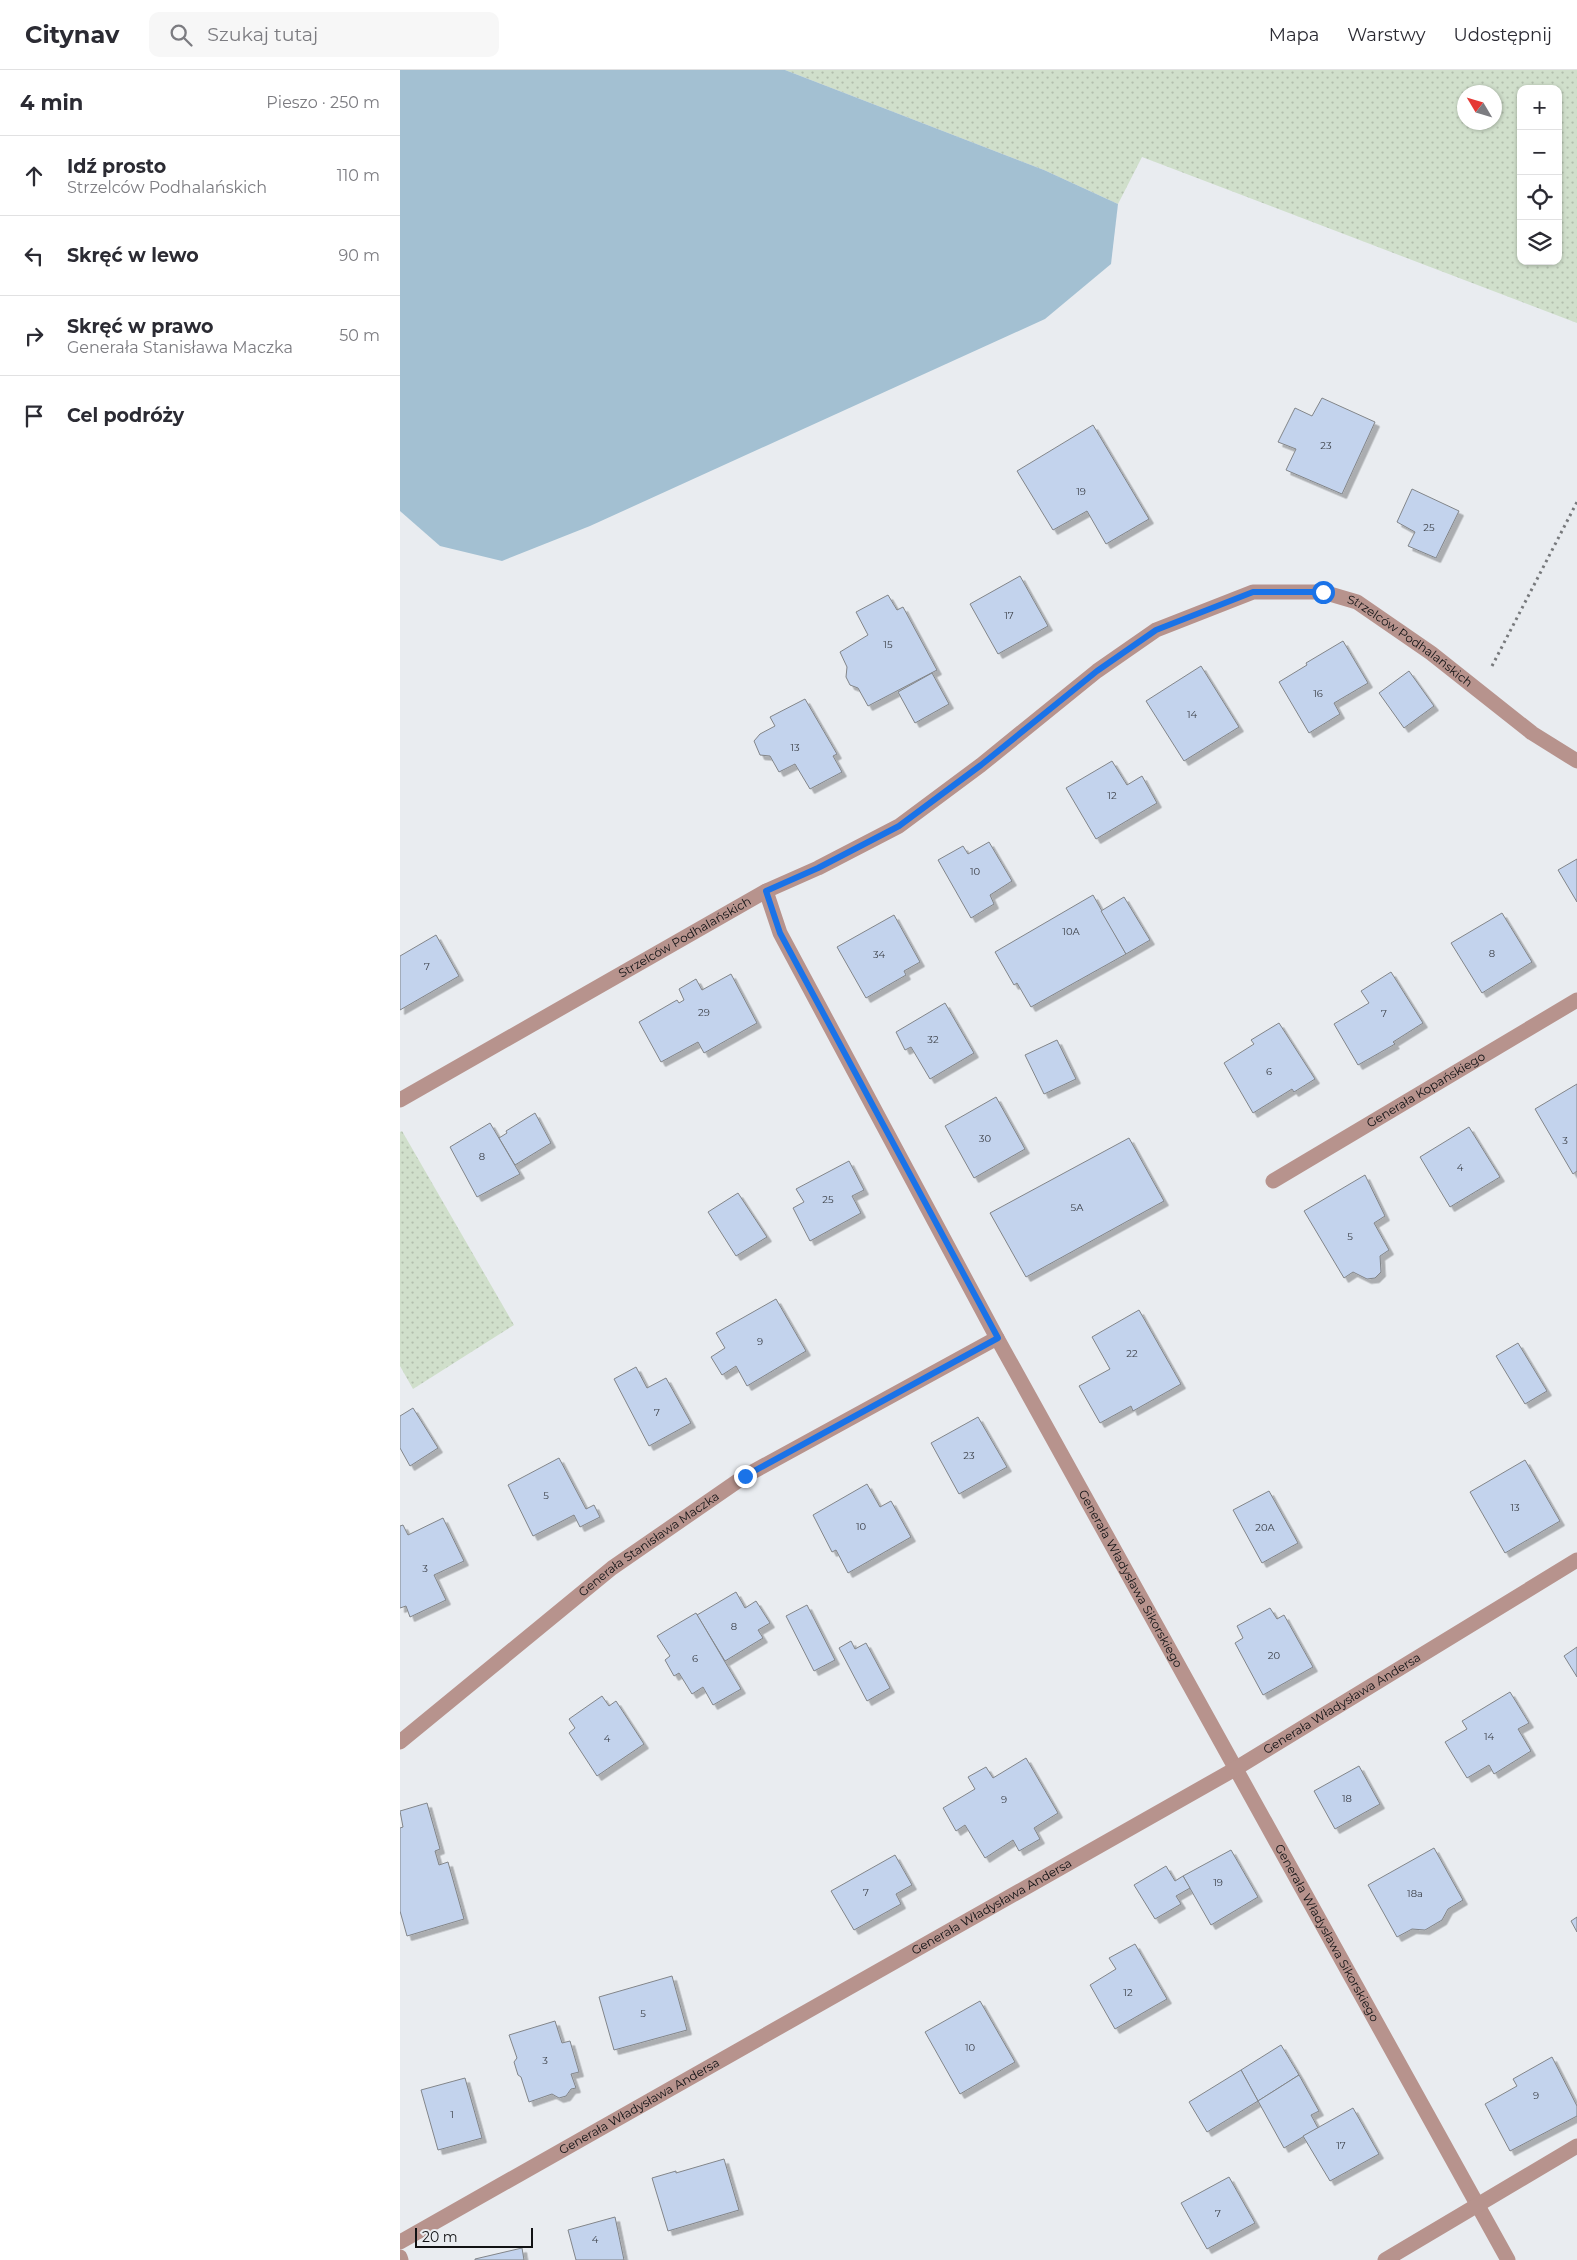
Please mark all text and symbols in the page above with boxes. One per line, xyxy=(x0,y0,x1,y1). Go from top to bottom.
search box xyxy=(149,12,499,57)
text: Citynav xyxy=(25,20,119,49)
icon: search xyxy=(167,21,195,49)
text: Szukaj tutaj xyxy=(207,23,318,46)
text: Mapa xyxy=(1269,24,1319,46)
text: Warstwy xyxy=(1347,24,1425,46)
text: Udostępnij xyxy=(1453,24,1552,46)
north arrow xyxy=(1457,85,1502,130)
map controls xyxy=(1517,85,1562,265)
button: + xyxy=(1517,85,1562,130)
text: 4 min xyxy=(20,90,83,115)
text: Pieszo · 250 m xyxy=(266,93,380,112)
button: − xyxy=(1517,130,1562,175)
text: Idź prosto xyxy=(67,155,166,178)
icon: ahead xyxy=(20,162,48,190)
text: 110 m xyxy=(337,166,380,185)
button: locate xyxy=(1517,175,1562,220)
text: Strzelców Podhalańskich xyxy=(67,178,267,197)
button: layers xyxy=(1517,220,1562,265)
icon: left xyxy=(20,242,48,270)
text: Skręć w lewo xyxy=(67,244,199,267)
text: 90 m xyxy=(338,246,380,265)
text: Skręć w prawo xyxy=(67,315,213,338)
icon: right xyxy=(20,322,48,350)
text: 50 m xyxy=(339,326,380,345)
text: Generała Stanisława Maczka xyxy=(67,338,293,357)
icon: arrive xyxy=(20,402,48,430)
text: Cel podróży xyxy=(67,404,184,427)
house number: 23 xyxy=(1320,439,1332,452)
house number: 19 xyxy=(1076,485,1086,498)
house number: 25 xyxy=(1423,521,1435,534)
route start xyxy=(1312,581,1335,604)
street label: Strzelców Podhalańskich xyxy=(1346,592,1476,690)
house number: 17 xyxy=(1004,609,1014,622)
house number: 15 xyxy=(883,638,893,651)
house number: 16 xyxy=(1313,687,1323,700)
house number: 14 xyxy=(1187,708,1197,721)
house number: 13 xyxy=(790,741,800,754)
house number: 12 xyxy=(1107,789,1117,802)
house number: 10 xyxy=(970,865,980,878)
street label: Strzelców Podhalańskich xyxy=(616,893,754,981)
house number: 10A xyxy=(1062,925,1080,938)
house number: 8 xyxy=(1489,947,1495,960)
house number: 34 xyxy=(873,948,886,961)
house number: 7 xyxy=(424,960,430,973)
house number: 29 xyxy=(698,1006,710,1019)
house number: 7 xyxy=(1381,1007,1387,1020)
house number: 32 xyxy=(927,1033,939,1046)
street label: Generała Kopańskiego xyxy=(1364,1048,1488,1131)
house number: 6 xyxy=(1266,1065,1272,1078)
house number: 30 xyxy=(979,1132,992,1145)
house number: 3 xyxy=(1562,1134,1568,1147)
house number: 8 xyxy=(479,1150,485,1163)
house number: 4 xyxy=(1457,1161,1464,1174)
house number: 25 xyxy=(822,1193,834,1206)
house number: 5A xyxy=(1071,1201,1084,1214)
house number: 5 xyxy=(1347,1230,1353,1243)
house number: 9 xyxy=(757,1335,763,1348)
house number: 22 xyxy=(1126,1347,1138,1360)
house number: 7 xyxy=(654,1406,660,1419)
house number: 23 xyxy=(963,1449,975,1462)
route end xyxy=(734,1465,757,1488)
street label: Generała Władysława Sikorskiego xyxy=(1076,1487,1186,1670)
street label: Generała Stanisława Maczka xyxy=(575,1488,722,1599)
house number: 5 xyxy=(543,1489,549,1502)
house number: 13 xyxy=(1510,1501,1520,1514)
house number: 10 xyxy=(856,1520,866,1533)
house number: 20A xyxy=(1255,1521,1276,1534)
house number: 3 xyxy=(422,1562,428,1575)
house number: 8 xyxy=(731,1620,737,1633)
street label: Generała Władysława Andersa xyxy=(1260,1649,1423,1757)
house number: 20 xyxy=(1268,1649,1281,1662)
house number: 6 xyxy=(692,1652,698,1665)
house number: 14 xyxy=(1484,1730,1494,1743)
house number: 4 xyxy=(604,1732,611,1745)
house number: 18 xyxy=(1342,1792,1352,1805)
house number: 9 xyxy=(1001,1793,1007,1806)
street label: Generała Władysława Sikorskiego xyxy=(1272,1841,1383,2024)
street label: Generała Władysława Andersa xyxy=(909,1855,1074,1958)
house number: 19 xyxy=(1213,1876,1223,1889)
house number: 7 xyxy=(863,1886,869,1899)
house number: 18a xyxy=(1407,1887,1423,1900)
house number: 12 xyxy=(1123,1986,1133,1999)
house number: 5 xyxy=(640,2007,646,2020)
house number: 10 xyxy=(965,2041,975,2054)
house number: 3 xyxy=(542,2054,548,2067)
street label: Generała Władysława Andersa xyxy=(556,2055,722,2157)
house number: 9 xyxy=(1533,2089,1539,2102)
house number: 1 xyxy=(450,2108,454,2121)
house number: 17 xyxy=(1336,2139,1346,2152)
house number: 7 xyxy=(1215,2207,1221,2220)
scale bar xyxy=(415,2225,532,2248)
text: 20 m xyxy=(422,2228,458,2246)
house number: 4 xyxy=(592,2233,599,2246)

